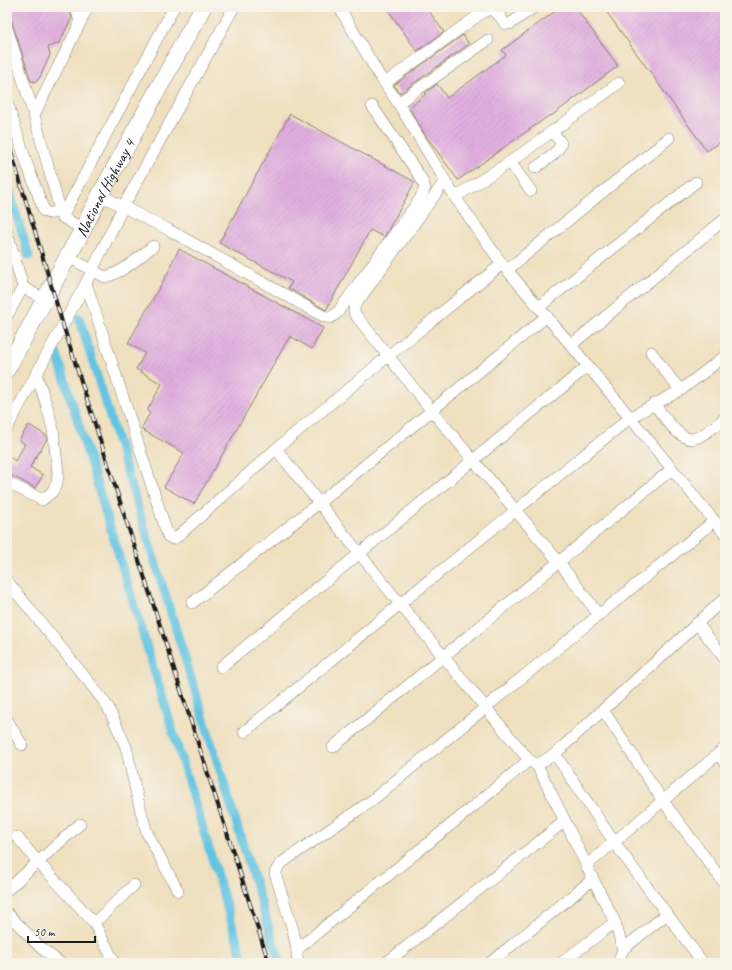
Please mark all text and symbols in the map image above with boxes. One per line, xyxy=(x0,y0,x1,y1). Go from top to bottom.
street label: National Highway 4 xyxy=(72,134,141,241)
scale bar xyxy=(28,918,95,944)
text: 50 m xyxy=(34,924,56,940)

